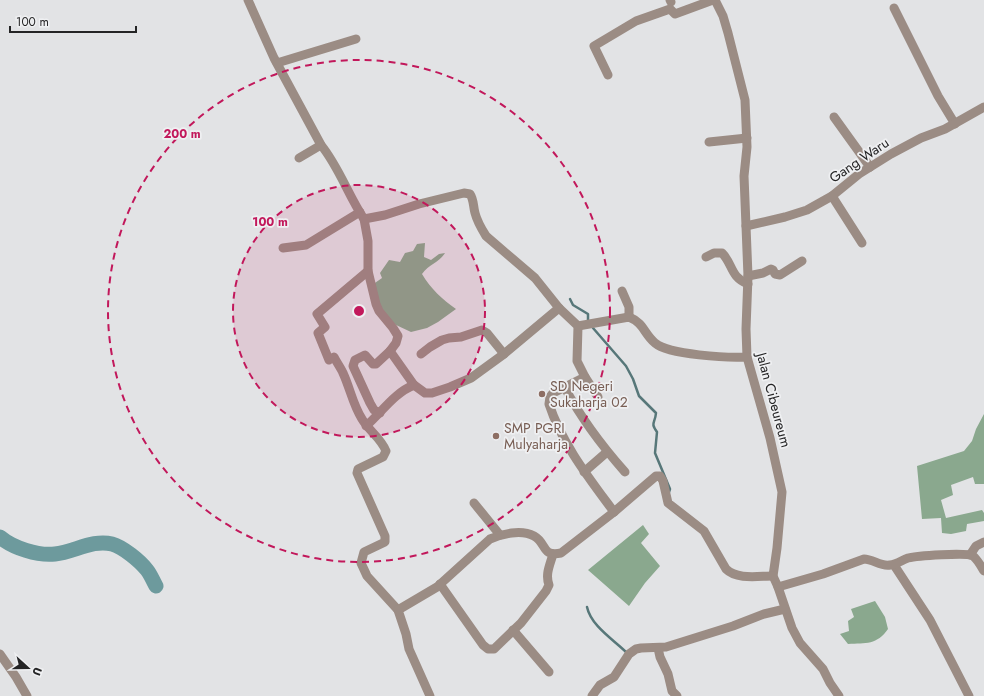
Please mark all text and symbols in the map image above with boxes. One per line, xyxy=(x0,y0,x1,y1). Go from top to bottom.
scale bar xyxy=(10,8,136,34)
text: 100 m xyxy=(16,13,49,31)
text: 200 m xyxy=(163,125,201,143)
street label: Gang Waru xyxy=(825,133,893,187)
text: 100 m xyxy=(252,213,288,231)
centre of rings xyxy=(352,304,366,318)
street label: Jalan Cibeureum xyxy=(751,348,796,450)
place label: SD Negeri Sukaharja 02 xyxy=(550,376,628,412)
marker: SD Negeri Sukaharja 02 xyxy=(537,389,547,399)
place label: SMP PGRI Mulyaharja xyxy=(504,418,568,454)
marker: SMP PGRI Mulyaharja xyxy=(491,431,501,441)
north arrow xyxy=(8,648,48,688)
text: U xyxy=(28,665,46,678)

